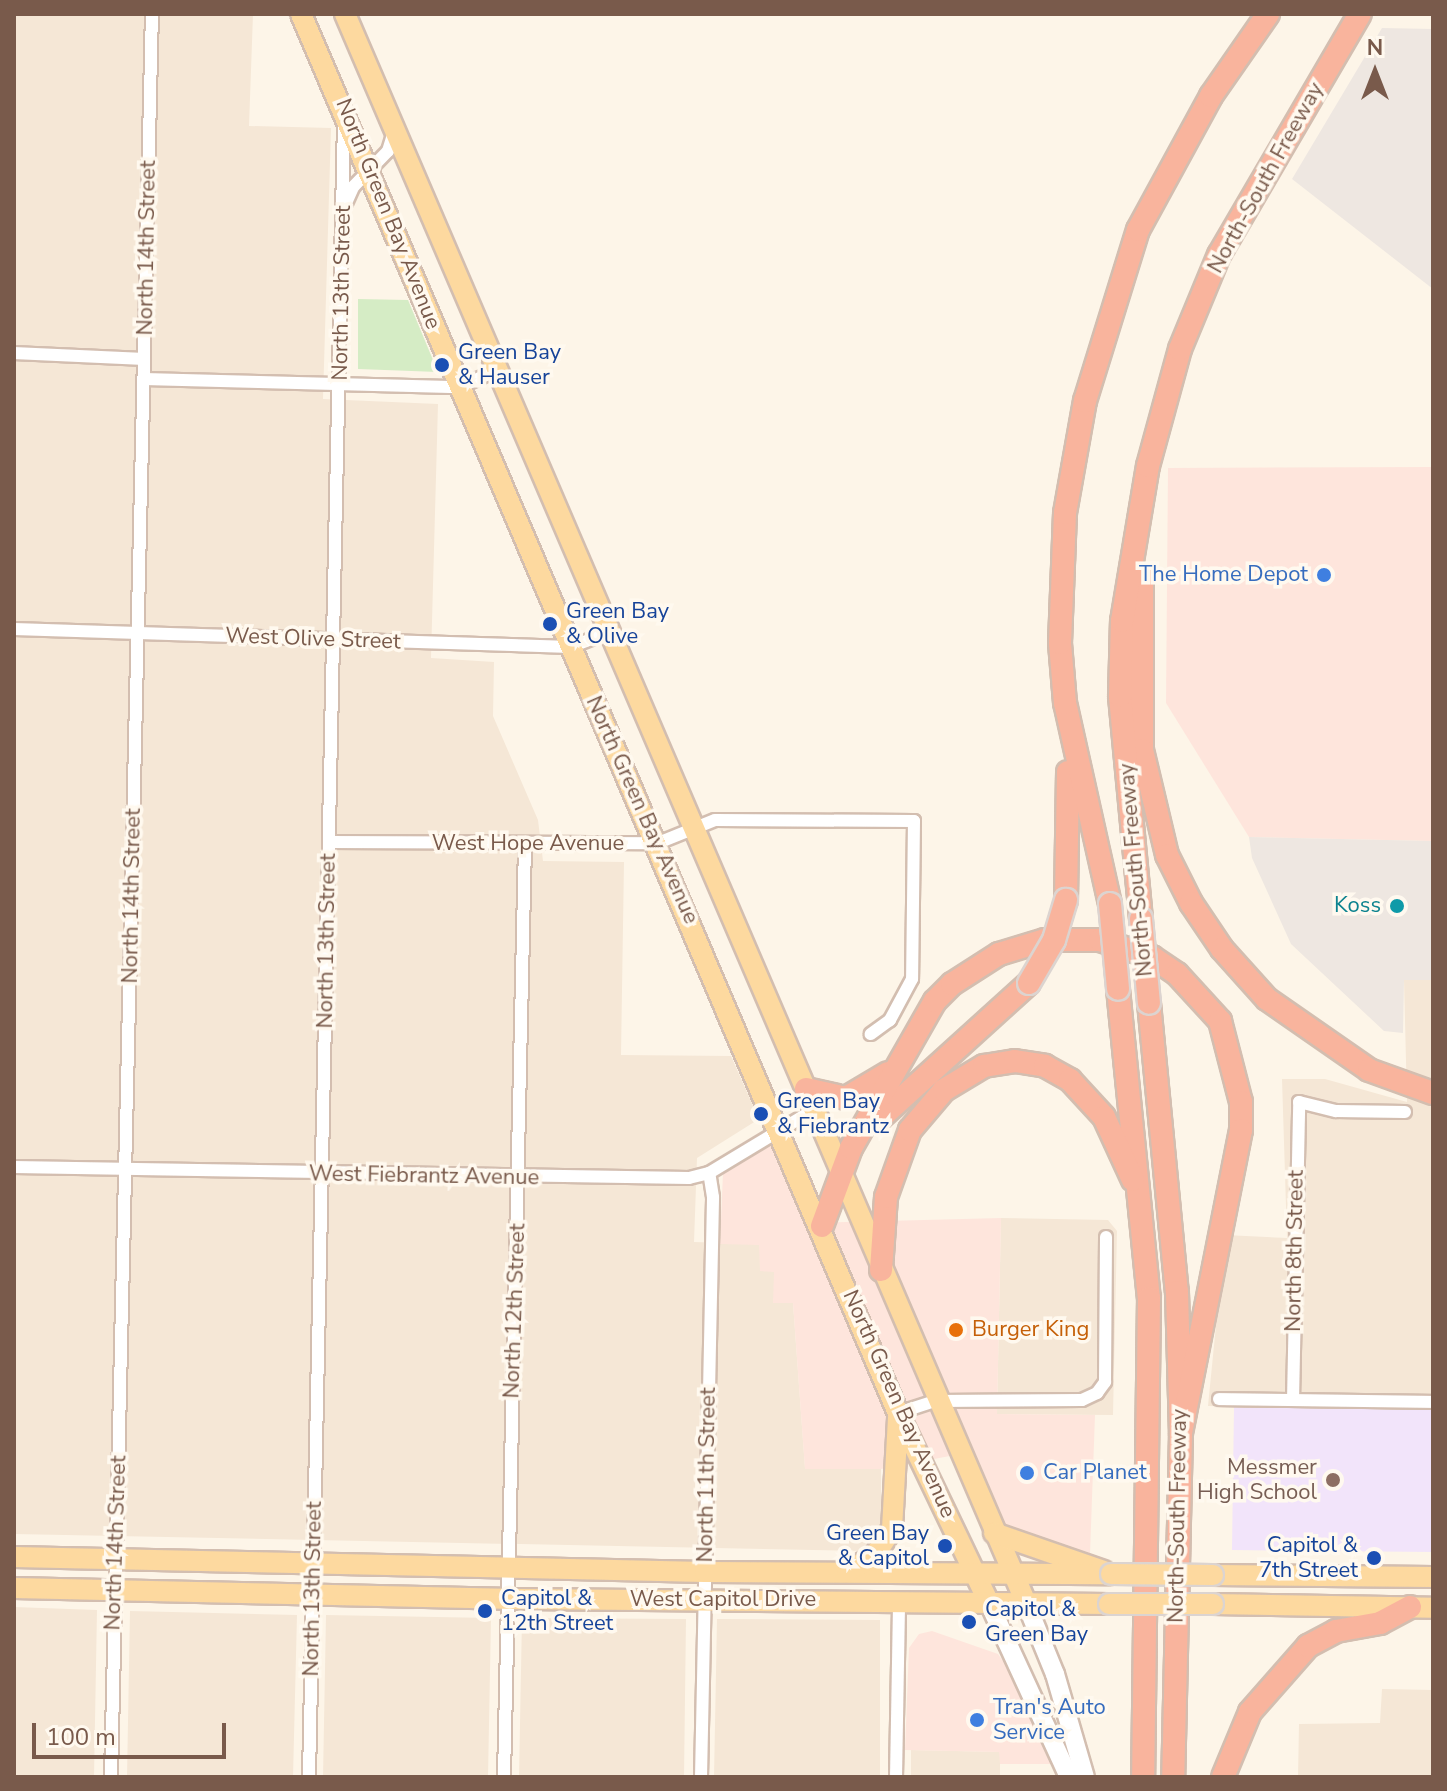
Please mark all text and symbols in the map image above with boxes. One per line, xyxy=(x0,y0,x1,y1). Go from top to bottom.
north arrow xyxy=(1335,32,1415,112)
text: N xyxy=(1367,33,1383,63)
street label: North-South Freeway xyxy=(1203,78,1329,278)
street label: North Green Bay Avenue xyxy=(330,95,446,333)
street label: North 14th Street xyxy=(132,160,162,336)
street label: North 13th Street xyxy=(327,205,357,381)
place label: Green Bay & Hauser xyxy=(458,339,561,390)
marker: Green Bay & Hauser xyxy=(433,356,451,374)
place label: The Home Depot xyxy=(1139,562,1308,588)
marker: The Home Depot xyxy=(1315,566,1333,584)
place label: Green Bay & Olive xyxy=(566,598,669,650)
marker: Green Bay & Olive xyxy=(541,615,559,633)
street label: West Olive Street xyxy=(225,623,401,655)
street label: North Green Bay Avenue xyxy=(580,692,704,928)
street label: North-South Freeway xyxy=(1114,762,1158,978)
street label: North 14th Street xyxy=(117,808,147,984)
street label: West Hope Avenue xyxy=(432,831,624,857)
street label: North 13th Street xyxy=(312,853,342,1029)
place label: Koss xyxy=(1334,893,1381,919)
marker: Koss xyxy=(1388,897,1406,915)
place label: Green Bay & Fiebrantz xyxy=(777,1088,889,1140)
marker: Green Bay & Fiebrantz xyxy=(752,1105,770,1123)
street label: West Fiebrantz Avenue xyxy=(309,1161,539,1191)
street label: North 8th Street xyxy=(1280,1170,1310,1332)
street label: North 12th Street xyxy=(499,1223,531,1399)
street label: North Green Bay Avenue xyxy=(837,1286,961,1522)
place label: Burger King xyxy=(972,1317,1089,1343)
marker: Burger King xyxy=(947,1321,965,1339)
street label: North 11th Street xyxy=(692,1387,722,1563)
street label: North-South Freeway xyxy=(1163,1409,1193,1623)
place label: Messmer High School xyxy=(1197,1454,1317,1506)
street label: North 14th Street xyxy=(100,1455,132,1631)
place label: Car Planet xyxy=(1043,1460,1147,1486)
marker: Car Planet xyxy=(1018,1464,1036,1482)
marker: Messmer High School xyxy=(1324,1471,1342,1489)
street label: North 13th Street xyxy=(298,1501,328,1677)
place label: Green Bay & Capitol xyxy=(826,1520,929,1572)
place label: Capitol & 7th Street xyxy=(1259,1532,1358,1584)
marker: Green Bay & Capitol xyxy=(936,1537,954,1555)
marker: Capitol & 7th Street xyxy=(1365,1549,1383,1567)
place label: Capitol & 12th Street xyxy=(501,1585,613,1636)
street label: West Capitol Drive xyxy=(630,1587,816,1613)
place label: Capitol & Green Bay xyxy=(985,1596,1088,1648)
marker: Capitol & 12th Street xyxy=(476,1602,494,1620)
marker: Capitol & Green Bay xyxy=(960,1613,978,1631)
place label: Tran's Auto Service xyxy=(993,1694,1106,1746)
scale bar xyxy=(36,1707,230,1757)
marker: Tran's Auto Service xyxy=(968,1711,986,1729)
text: 100 m xyxy=(46,1721,116,1753)

